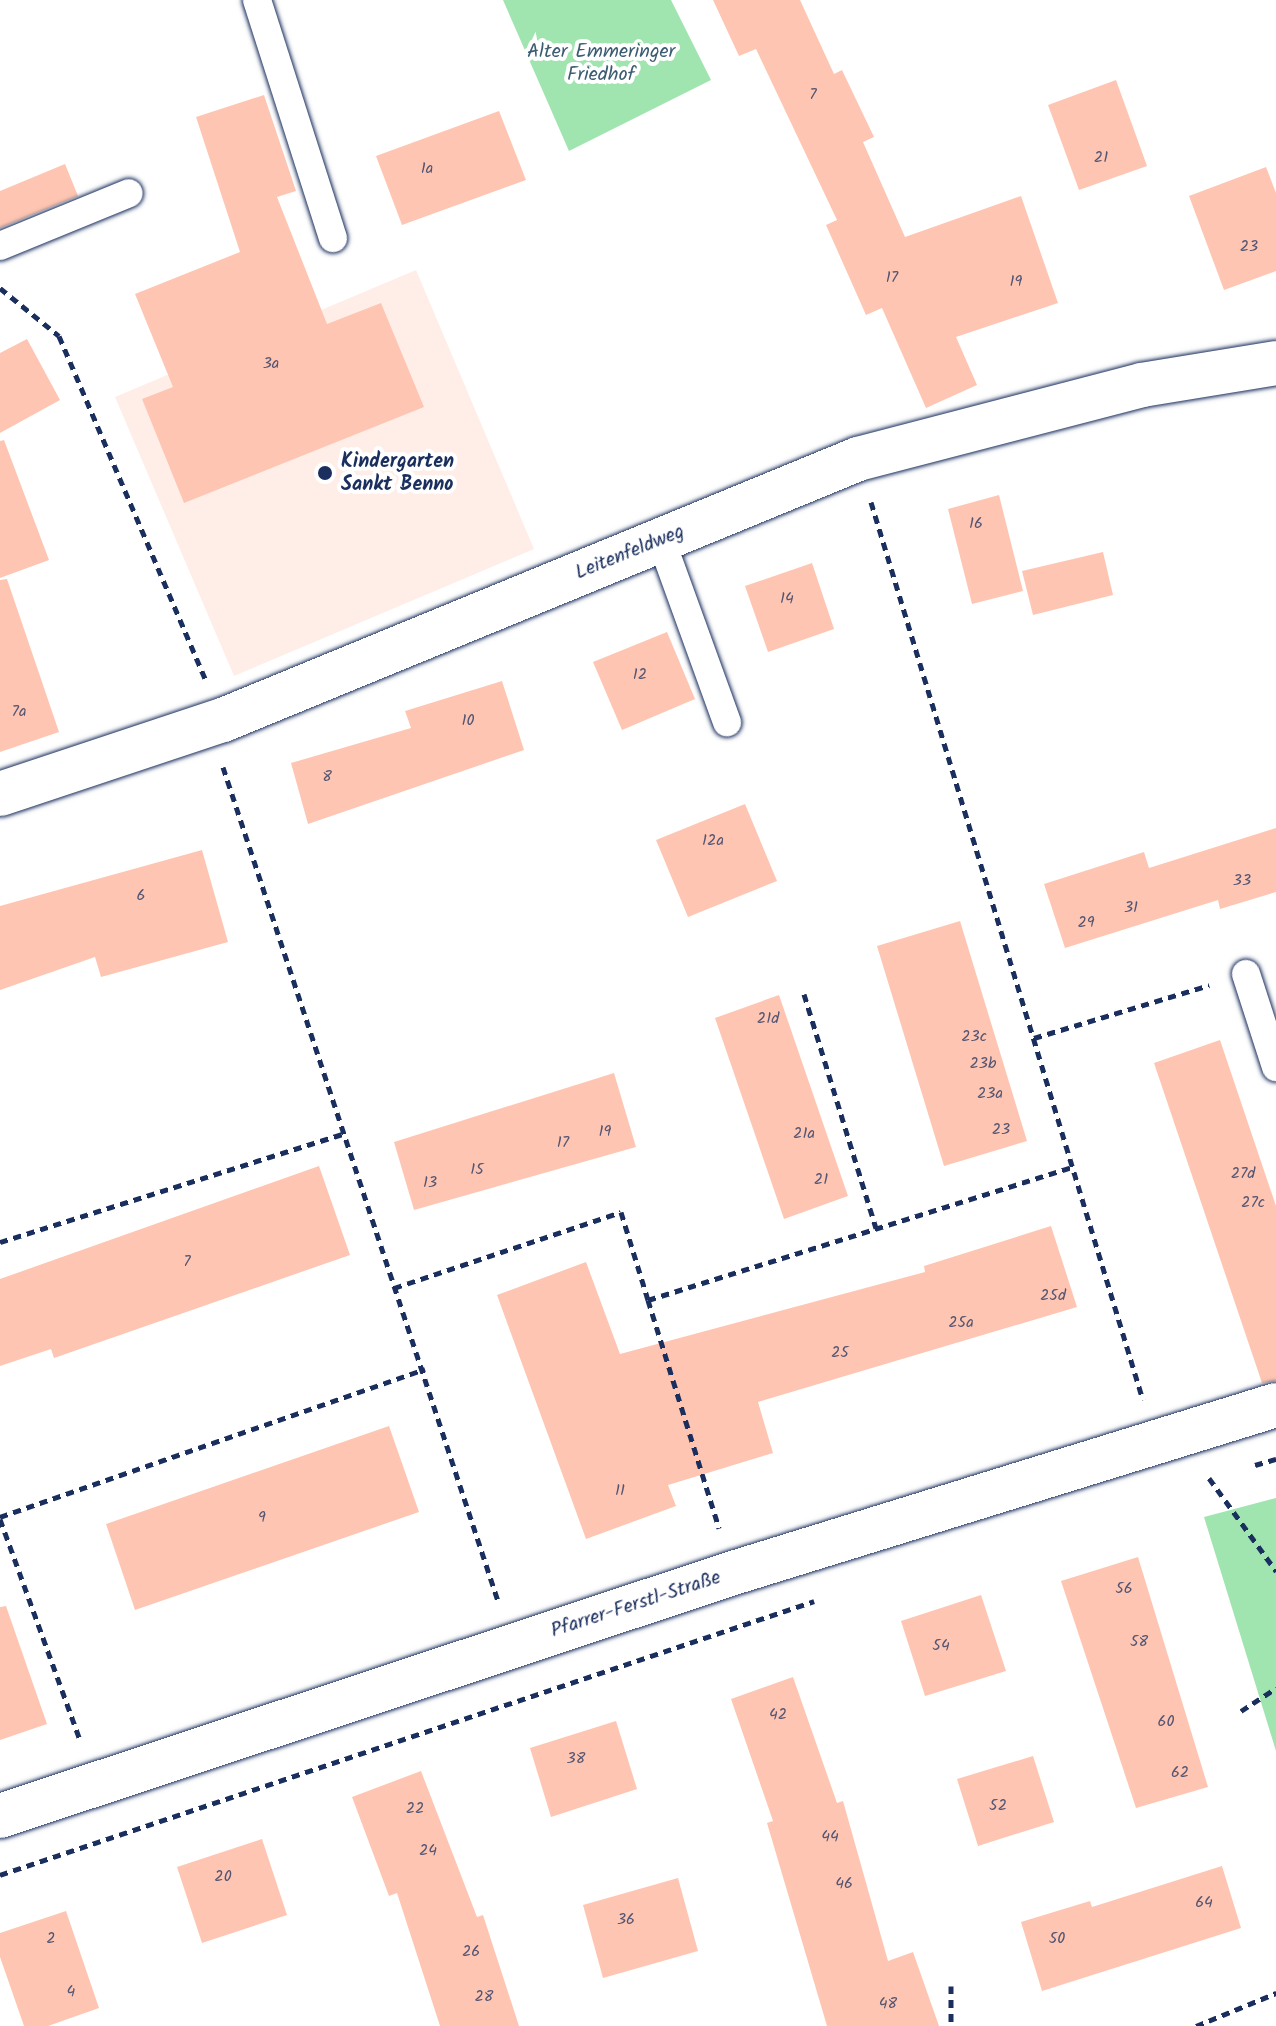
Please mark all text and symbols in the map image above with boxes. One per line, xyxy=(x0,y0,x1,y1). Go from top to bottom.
park label: Alter Emmeringer Friedhof xyxy=(527,40,675,87)
house number: 7 xyxy=(809,85,817,105)
house number: 21 xyxy=(1094,148,1108,168)
house number: 1a xyxy=(421,159,433,179)
house number: 23 xyxy=(1240,237,1258,257)
house number: 17 xyxy=(886,268,898,288)
house number: 19 xyxy=(1010,272,1022,292)
house number: 3a xyxy=(263,354,279,374)
place label: Kindergarten Sankt Benno xyxy=(341,450,454,497)
marker: Kindergarten Sankt Benno xyxy=(316,464,334,482)
house number: 16 xyxy=(969,514,983,534)
street label: Leitenfeldweg xyxy=(572,520,688,586)
house number: 14 xyxy=(780,589,794,609)
house number: 12 xyxy=(633,665,647,685)
house number: 7a xyxy=(12,702,26,722)
house number: 10 xyxy=(461,711,475,731)
house number: 8 xyxy=(322,767,332,787)
house number: 12a xyxy=(702,831,724,851)
house number: 33 xyxy=(1233,871,1251,891)
house number: 6 xyxy=(137,886,145,906)
house number: 31 xyxy=(1124,898,1138,918)
house number: 29 xyxy=(1077,913,1095,933)
house number: 21d xyxy=(757,1009,779,1029)
house number: 23c xyxy=(961,1027,987,1047)
house number: 23b xyxy=(970,1054,996,1074)
house number: 23a xyxy=(977,1084,1003,1104)
house number: 23 xyxy=(992,1120,1010,1140)
house number: 19 xyxy=(599,1122,611,1142)
house number: 21a xyxy=(793,1124,815,1144)
house number: 17 xyxy=(557,1133,569,1153)
house number: 15 xyxy=(470,1160,484,1180)
house number: 27d xyxy=(1231,1164,1255,1184)
house number: 21 xyxy=(814,1170,828,1190)
house number: 13 xyxy=(423,1173,437,1193)
house number: 27c xyxy=(1241,1193,1265,1213)
house number: 7 xyxy=(183,1252,191,1272)
house number: 25d xyxy=(1040,1286,1066,1306)
house number: 25a xyxy=(948,1313,974,1333)
house number: 25 xyxy=(831,1343,849,1363)
house number: 11 xyxy=(615,1481,625,1501)
house number: 9 xyxy=(258,1508,266,1528)
street label: Pfarrer-Ferstl-Straße xyxy=(548,1566,724,1644)
house number: 56 xyxy=(1115,1579,1133,1599)
house number: 58 xyxy=(1130,1632,1148,1652)
house number: 54 xyxy=(932,1636,950,1656)
house number: 42 xyxy=(769,1705,787,1725)
house number: 60 xyxy=(1158,1712,1174,1732)
house number: 38 xyxy=(567,1749,585,1769)
house number: 62 xyxy=(1171,1763,1189,1783)
house number: 52 xyxy=(989,1796,1007,1816)
house number: 22 xyxy=(406,1799,424,1819)
house number: 44 xyxy=(821,1827,839,1847)
house number: 24 xyxy=(419,1841,437,1861)
house number: 20 xyxy=(214,1867,232,1887)
house number: 46 xyxy=(835,1874,853,1894)
house number: 64 xyxy=(1195,1893,1213,1913)
house number: 36 xyxy=(617,1910,635,1930)
house number: 2 xyxy=(46,1929,56,1949)
house number: 50 xyxy=(1049,1929,1065,1949)
house number: 26 xyxy=(462,1942,480,1962)
house number: 4 xyxy=(67,1982,75,2002)
house number: 28 xyxy=(475,1987,493,2007)
house number: 48 xyxy=(879,1994,897,2014)

